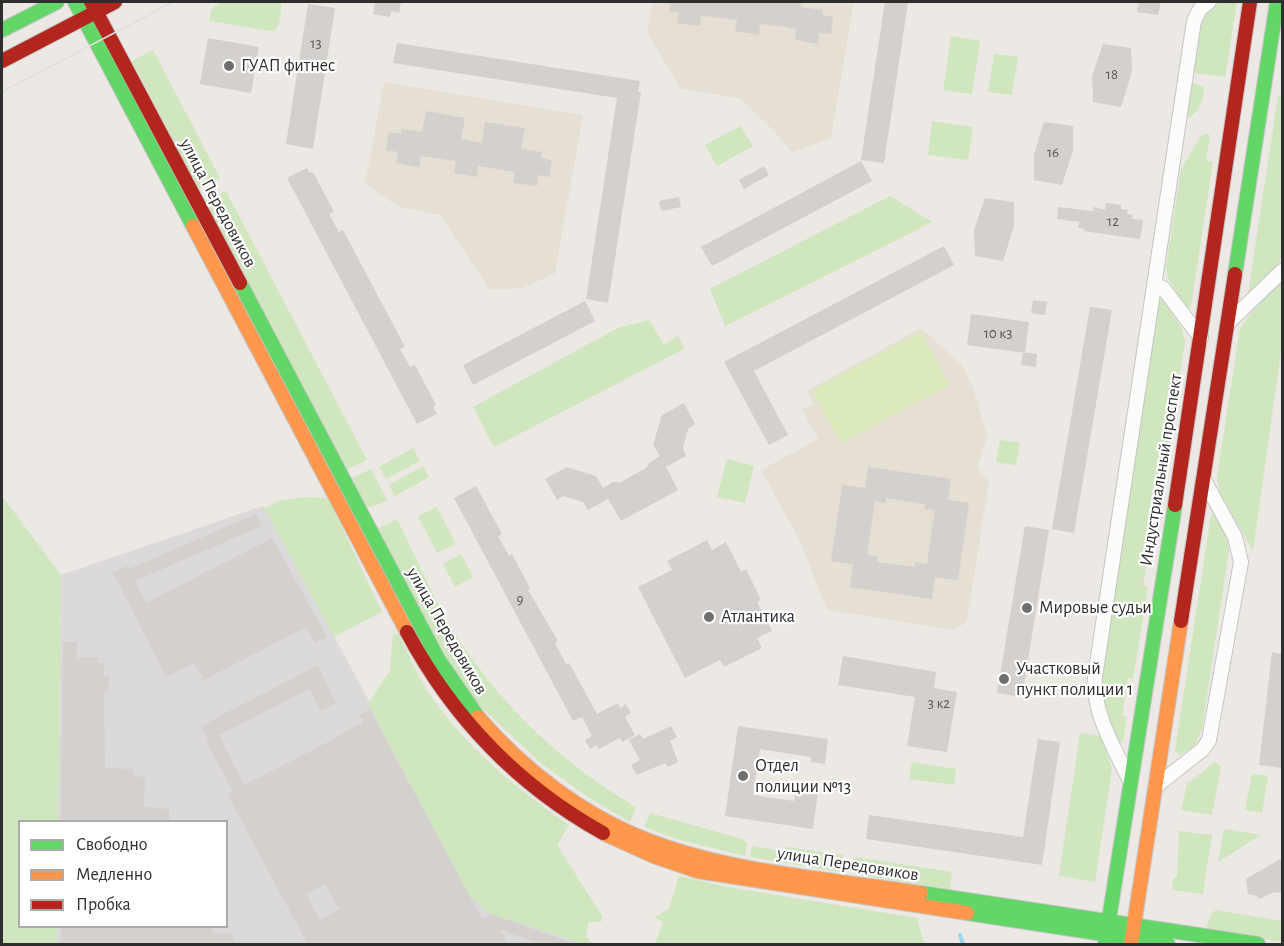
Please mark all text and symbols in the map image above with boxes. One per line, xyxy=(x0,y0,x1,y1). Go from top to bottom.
house number: 13 xyxy=(310,34,322,52)
place label: ГУАП фитнес xyxy=(241,55,335,77)
marker: ГУАП фитнес xyxy=(222,59,236,73)
house number: 18 xyxy=(1106,65,1118,83)
street label: улица Передовиков xyxy=(175,135,261,271)
house number: 16 xyxy=(1047,143,1059,161)
house number: 12 xyxy=(1107,212,1119,230)
house number: 10 к3 xyxy=(984,324,1012,342)
street label: Индустриальный проспект xyxy=(1135,372,1187,568)
street label: улица Передовиков xyxy=(402,564,492,698)
house number: 9 xyxy=(516,590,524,608)
place label: Мировые судьи xyxy=(1039,597,1152,619)
marker: Мировые судьи xyxy=(1020,601,1034,615)
place label: Атлантика xyxy=(721,606,795,628)
marker: Атлантика xyxy=(702,610,716,624)
place label: Участковый пункт полиции 1 xyxy=(1016,658,1133,700)
marker: Участковый пункт полиции 1 xyxy=(997,672,1011,686)
house number: 3 к2 xyxy=(928,694,950,712)
place label: Отдел полиции №13 xyxy=(755,755,851,798)
marker: Отдел полиции №13 xyxy=(736,769,750,783)
legend xyxy=(18,820,228,928)
text: Свободно xyxy=(76,836,148,854)
street label: улица Передовиков xyxy=(776,842,920,886)
text: Медленно xyxy=(76,866,152,884)
text: Пробка xyxy=(76,896,131,914)

